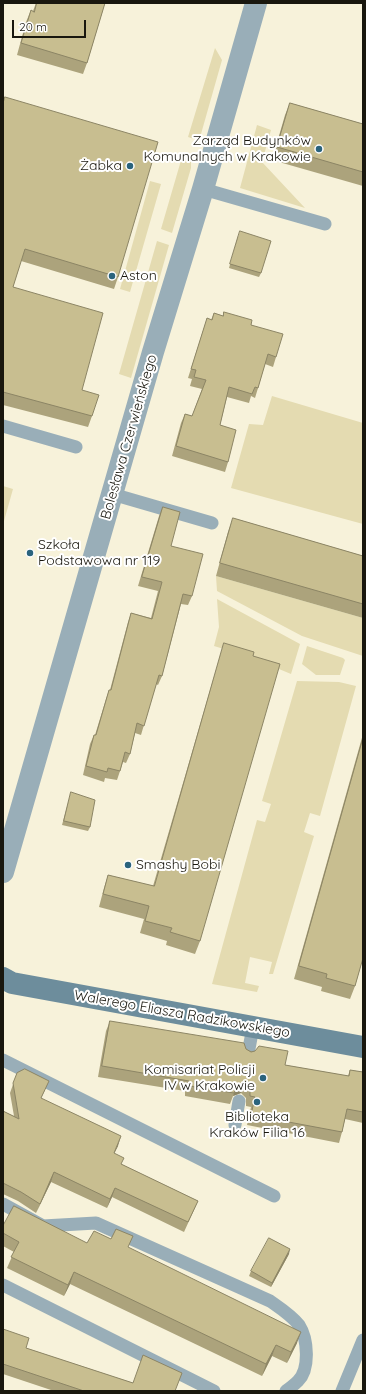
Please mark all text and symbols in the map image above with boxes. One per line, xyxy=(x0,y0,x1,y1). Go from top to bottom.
scale bar xyxy=(14,12,88,38)
text: 20 m xyxy=(19,19,47,34)
place label: Zarząd Budynków Komunalnych w Krakowie xyxy=(143,133,311,166)
marker: Zarząd Budynków Komunalnych w Krakowie xyxy=(314,144,324,154)
place label: Żabka xyxy=(80,158,122,174)
marker: Żabka xyxy=(125,161,135,171)
place label: Aston xyxy=(120,268,157,284)
marker: Aston xyxy=(107,271,117,281)
street label: Bolesława Czerwieńskiego xyxy=(97,353,161,521)
place label: Szkoła Podstawowa nr 119 xyxy=(38,537,160,570)
marker: Szkoła Podstawowa nr 119 xyxy=(25,548,35,558)
place label: Smashy Bobi xyxy=(136,857,220,873)
marker: Smashy Bobi xyxy=(123,860,133,870)
street label: Walerego Eliasza Radzikowskiego xyxy=(73,987,291,1041)
place label: Komisariat Policji IV w Krakowie xyxy=(144,1062,255,1094)
marker: Komisariat Policji IV w Krakowie xyxy=(258,1073,268,1083)
marker: Biblioteka Kraków Filia 16 xyxy=(252,1097,262,1107)
place label: Biblioteka Kraków Filia 16 xyxy=(209,1109,305,1142)

